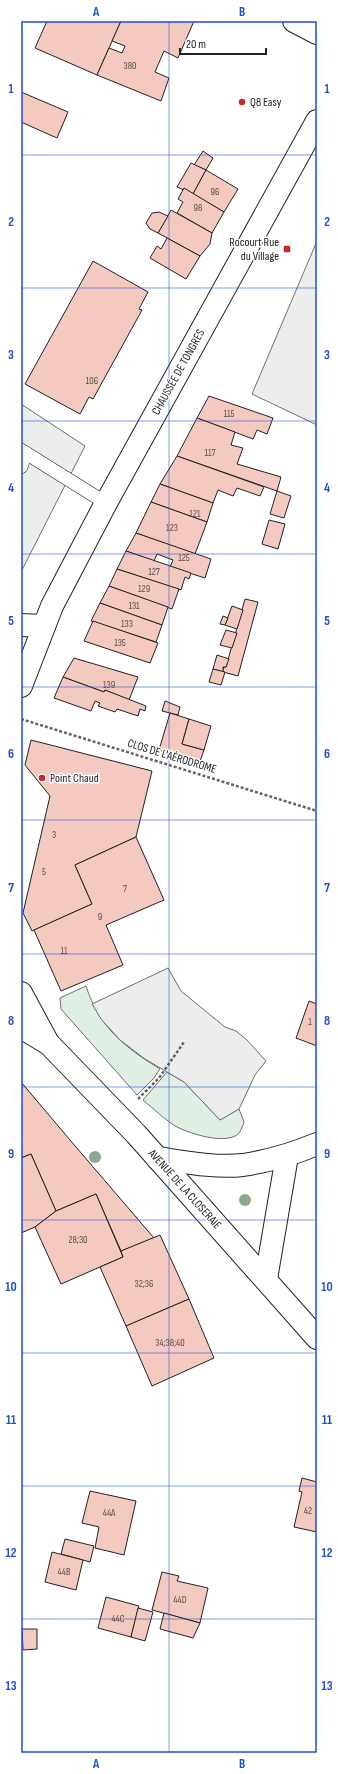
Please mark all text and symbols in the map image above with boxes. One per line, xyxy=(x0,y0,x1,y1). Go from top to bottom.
text: A xyxy=(92,4,100,20)
text: B xyxy=(239,4,245,20)
scale bar xyxy=(180,30,266,56)
text: 20 m xyxy=(186,37,206,52)
house number: 380 xyxy=(123,60,137,72)
text: 1 xyxy=(8,81,14,97)
text: 1 xyxy=(324,81,330,97)
place label: Q8 Easy xyxy=(250,95,282,110)
marker: Q8 Easy xyxy=(237,97,247,107)
house number: 96 xyxy=(211,186,219,198)
house number: 98 xyxy=(194,202,202,214)
text: 2 xyxy=(8,214,14,230)
text: 2 xyxy=(324,214,330,230)
place label: Rocourt Rue du Village xyxy=(229,235,279,264)
marker: Rocourt Rue du Village xyxy=(282,244,292,254)
street label: CHAUSSÉE DE TONGRES xyxy=(149,327,208,418)
text: 3 xyxy=(8,347,14,363)
text: 3 xyxy=(324,347,330,363)
house number: 106 xyxy=(86,375,98,387)
house number: 115 xyxy=(223,408,235,420)
house number: 117 xyxy=(205,447,215,459)
text: 4 xyxy=(8,480,14,496)
text: 4 xyxy=(324,480,330,496)
house number: 121 xyxy=(189,508,201,520)
house number: 123 xyxy=(166,522,178,534)
house number: 125 xyxy=(178,552,190,564)
house number: 127 xyxy=(148,566,160,578)
house number: 129 xyxy=(138,583,150,595)
house number: 131 xyxy=(128,600,140,612)
text: 5 xyxy=(8,613,14,629)
text: 5 xyxy=(324,613,330,629)
house number: 133 xyxy=(121,618,133,630)
house number: 135 xyxy=(114,637,126,649)
house number: 139 xyxy=(103,679,115,691)
street label: CLOS DE L'AÉRODROME xyxy=(126,736,218,777)
text: 6 xyxy=(8,746,14,762)
text: 6 xyxy=(324,746,330,762)
place label: Point Chaud xyxy=(50,771,99,786)
marker: Point Chaud xyxy=(37,773,47,783)
house number: 3 xyxy=(52,829,56,841)
house number: 5 xyxy=(42,866,46,878)
text: 7 xyxy=(8,880,14,896)
text: 7 xyxy=(324,880,330,896)
house number: 7 xyxy=(123,883,127,895)
house number: 9 xyxy=(98,911,102,923)
house number: 11 xyxy=(61,945,68,957)
text: 8 xyxy=(8,1013,14,1029)
text: 8 xyxy=(324,1013,330,1029)
house number: 1 xyxy=(308,1016,312,1028)
text: 9 xyxy=(8,1146,14,1162)
street label: AVENUE DE LA CLOSERAIE xyxy=(144,1146,224,1232)
text: 9 xyxy=(324,1146,330,1162)
house number: 28;30 xyxy=(68,1234,88,1246)
house number: 32;36 xyxy=(135,1278,153,1290)
text: 10 xyxy=(5,1279,17,1295)
text: 10 xyxy=(321,1279,333,1295)
house number: 34;38;40 xyxy=(155,1337,185,1349)
text: 11 xyxy=(6,1412,16,1428)
text: 11 xyxy=(322,1412,332,1428)
house number: 42 xyxy=(304,1505,312,1517)
house number: 44A xyxy=(103,1507,116,1519)
text: 12 xyxy=(6,1545,17,1561)
text: 12 xyxy=(322,1545,333,1561)
house number: 44B xyxy=(58,1566,71,1578)
house number: 44D xyxy=(173,1594,187,1606)
house number: 44C xyxy=(111,1613,125,1625)
text: 13 xyxy=(6,1678,17,1694)
text: 13 xyxy=(322,1678,333,1694)
text: A xyxy=(92,1756,100,1772)
text: B xyxy=(239,1756,245,1772)

